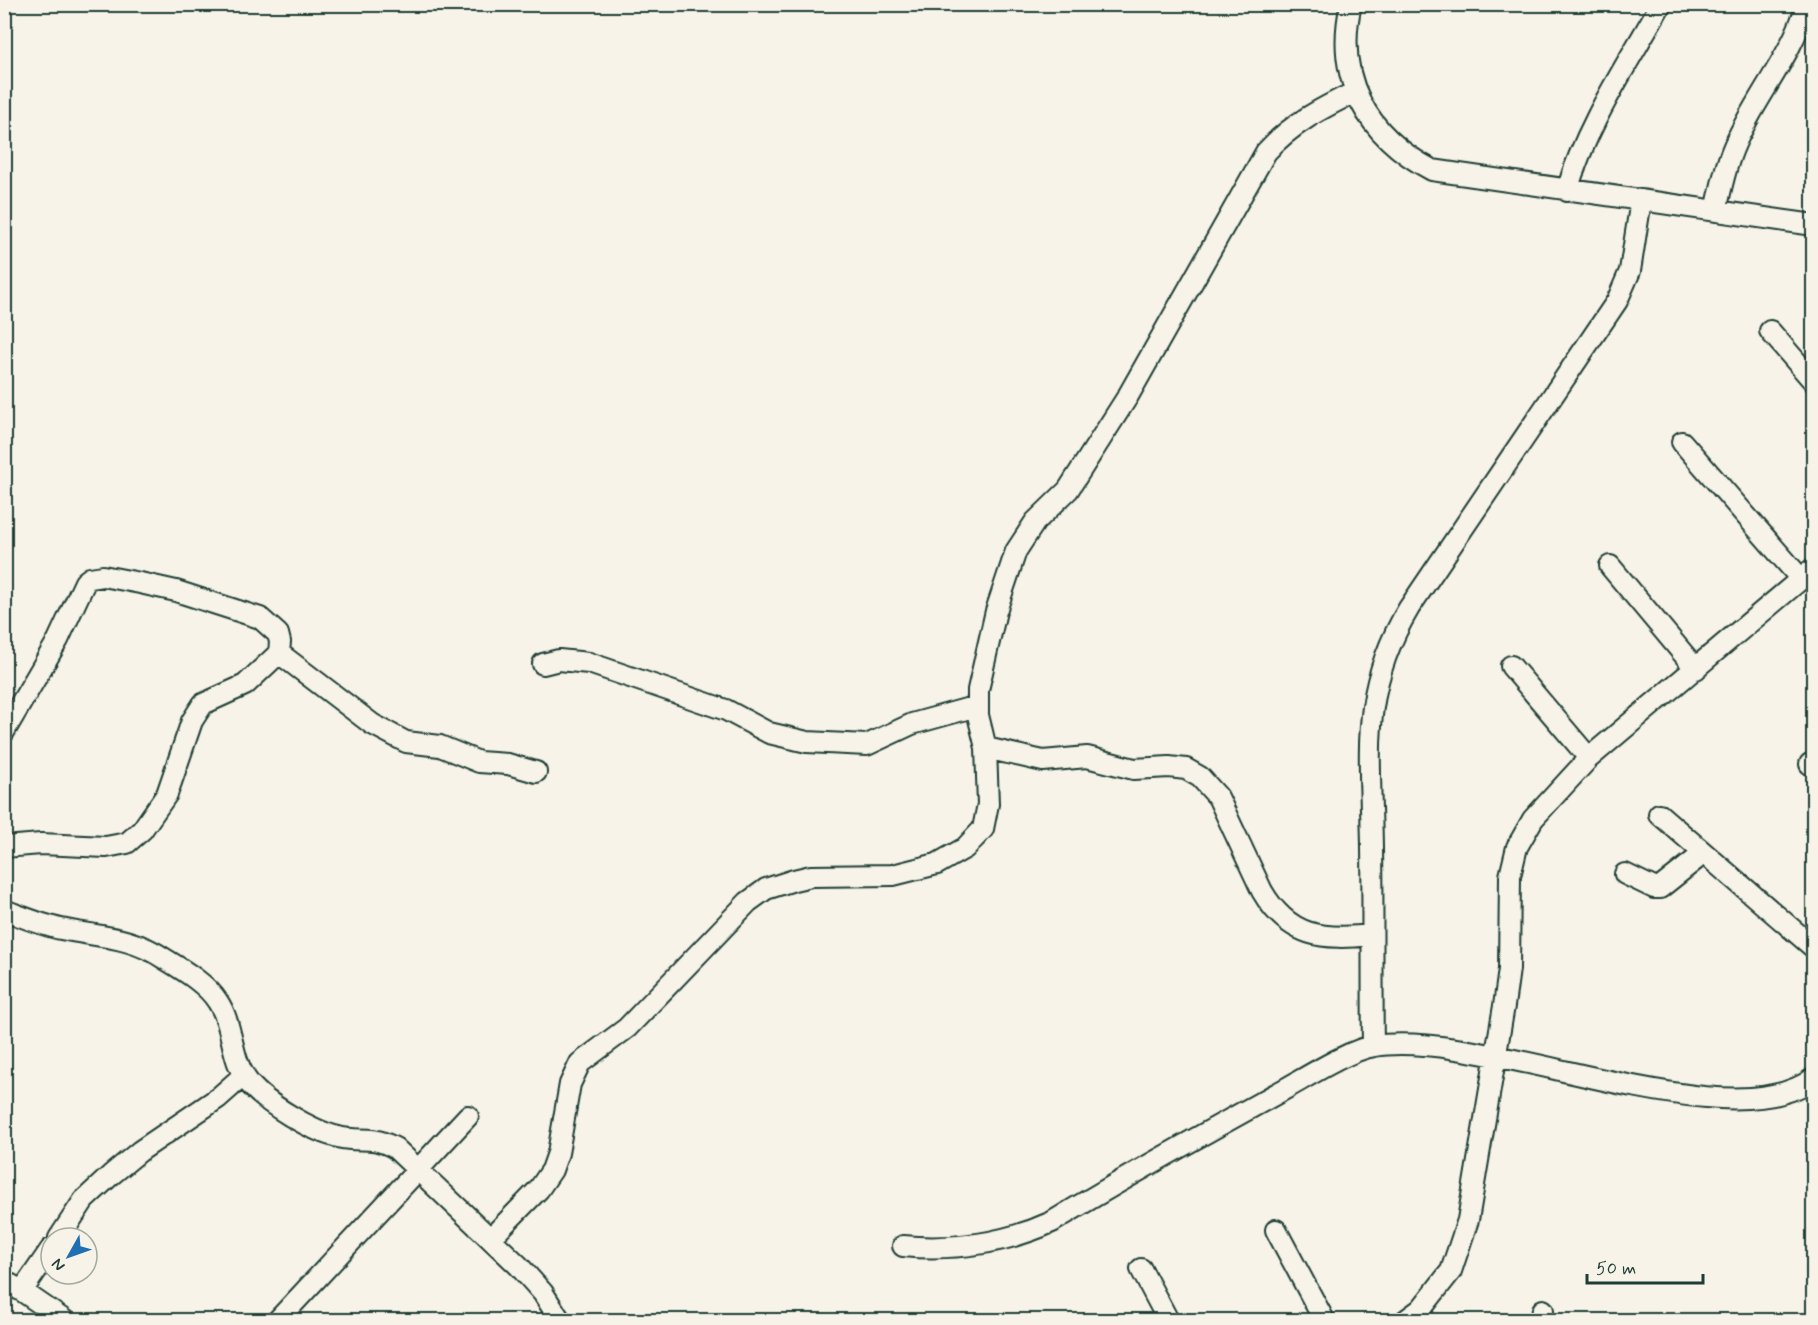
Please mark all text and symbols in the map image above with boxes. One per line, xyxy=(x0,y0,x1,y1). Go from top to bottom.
north arrow xyxy=(39,1226,99,1286)
scale bar xyxy=(1587,1247,1702,1285)
text: N xyxy=(47,1254,70,1276)
text: 50 m xyxy=(1596,1257,1636,1281)

